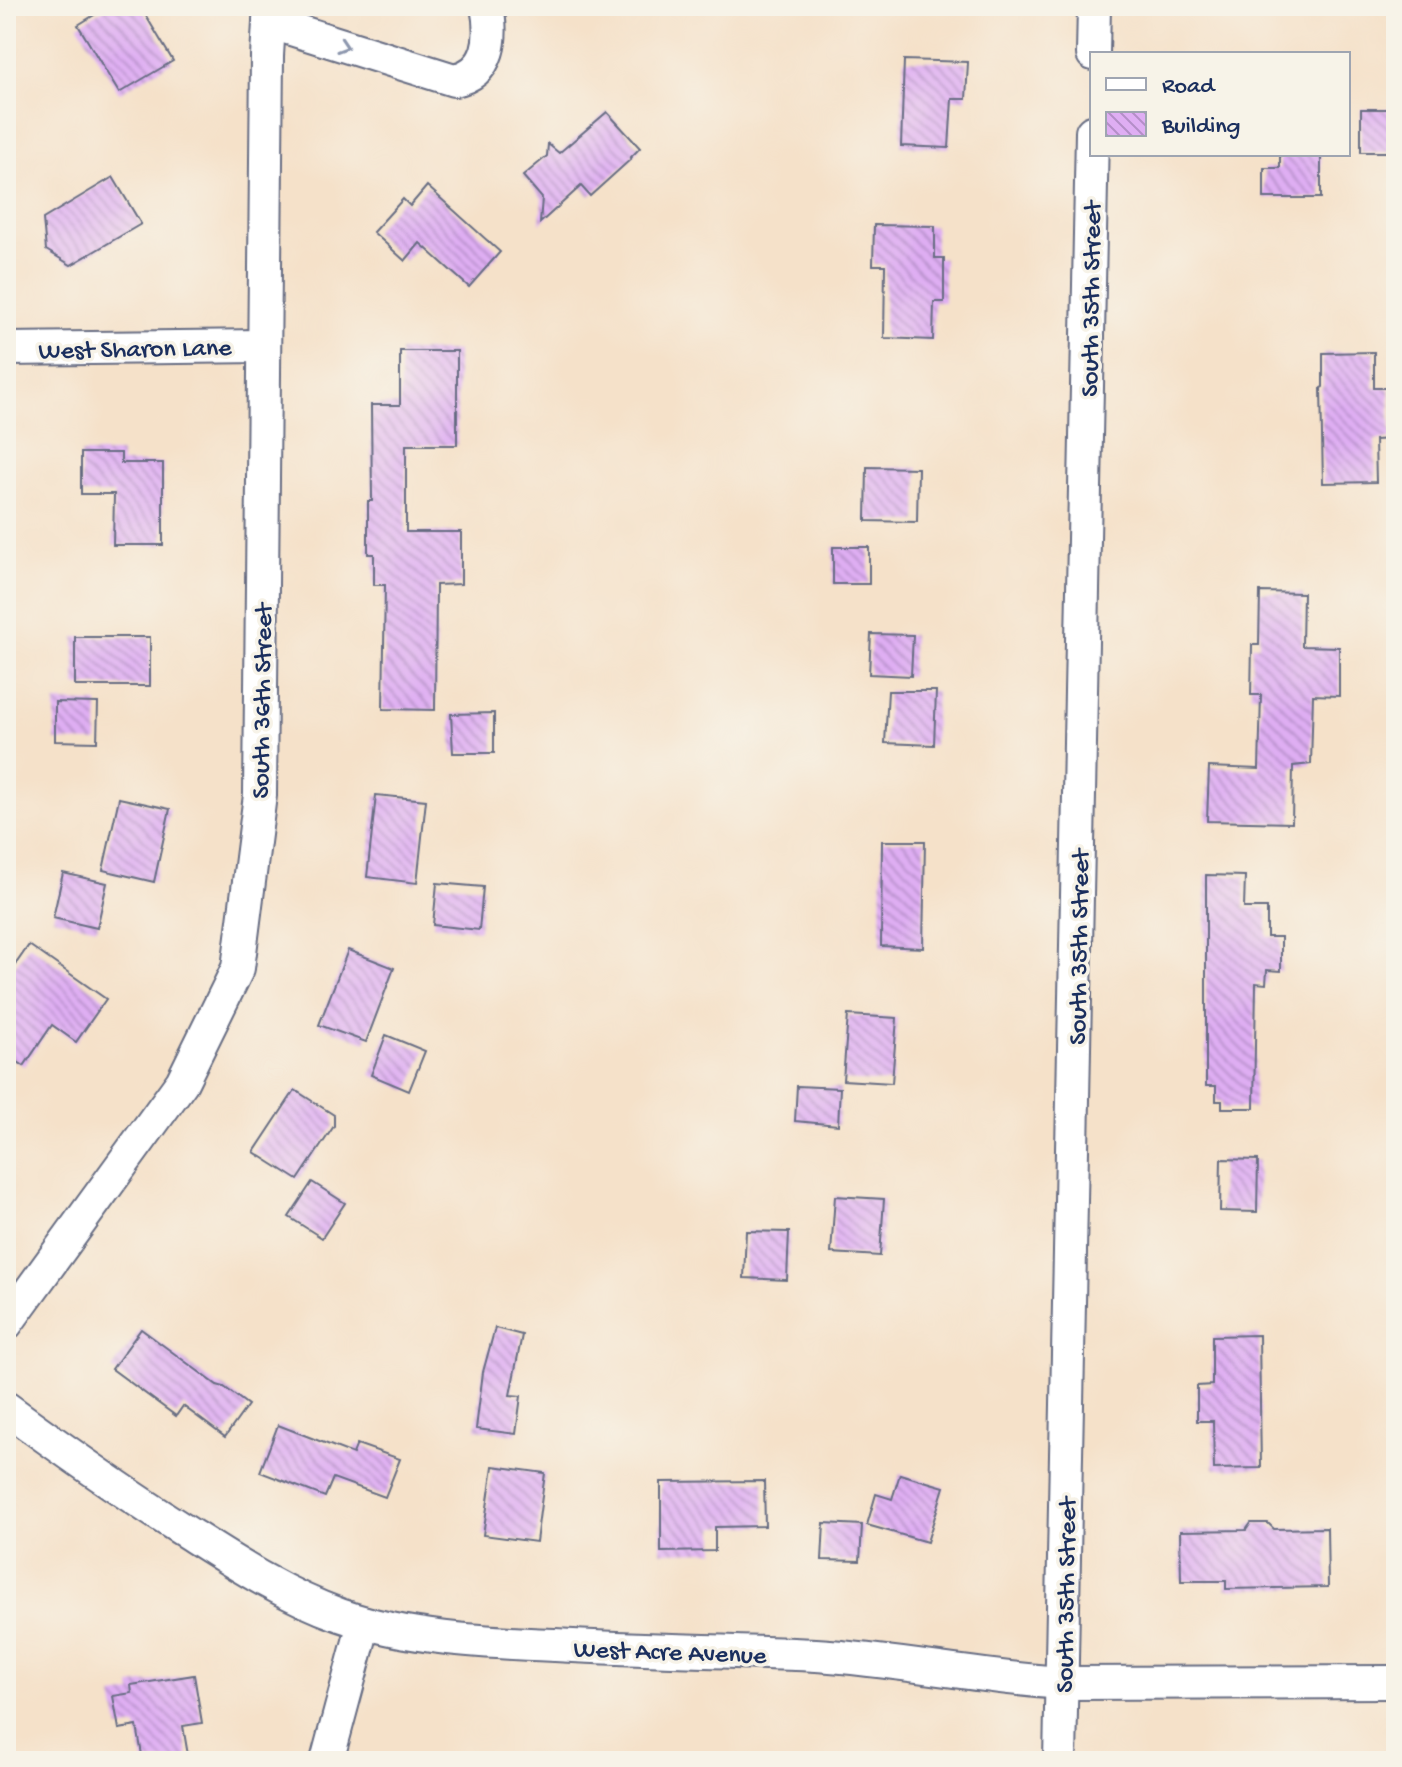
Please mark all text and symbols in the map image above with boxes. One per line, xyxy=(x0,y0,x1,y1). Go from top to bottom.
one-way arrow xyxy=(336,37,350,53)
legend xyxy=(1090,52,1350,156)
text: Road xyxy=(1162,73,1216,102)
text: Building xyxy=(1161,113,1240,142)
street label: South 35th Street xyxy=(1076,199,1111,397)
street label: West Sharon Lane xyxy=(38,334,233,369)
street label: South 36th Street xyxy=(247,601,282,799)
street label: South 35th Street xyxy=(1064,847,1099,1045)
street label: South 35th Street xyxy=(1051,1495,1086,1693)
street label: West Acre Avenue xyxy=(573,1636,767,1673)

